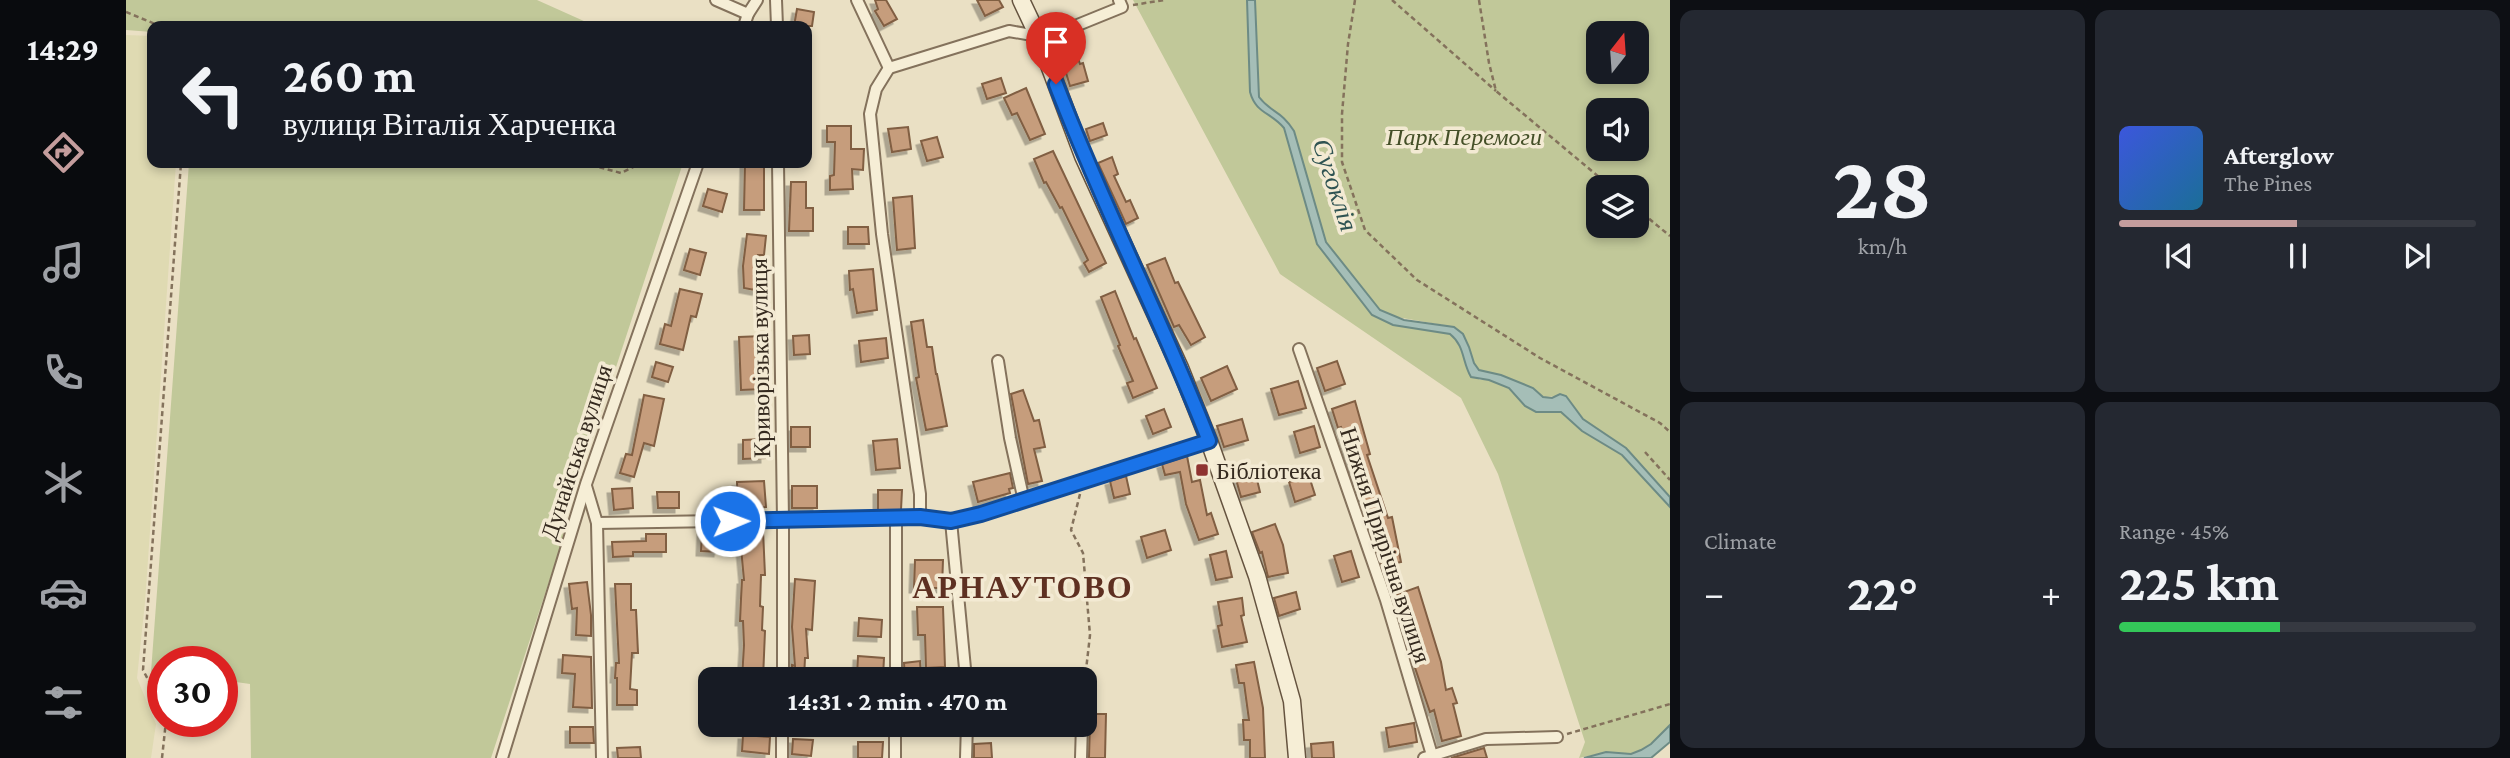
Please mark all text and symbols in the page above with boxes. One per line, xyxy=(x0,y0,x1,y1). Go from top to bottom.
pin xyxy=(1026,12.0,1086,84)
north arrow xyxy=(1586,21,1648,84)
map controls xyxy=(1586,21,1649,238)
icon: arrive xyxy=(1037,23,1075,61)
text: 14:29 xyxy=(27,31,99,67)
text: 260 m xyxy=(283,48,415,103)
icon: left xyxy=(168,49,259,140)
button: sound xyxy=(1586,98,1649,161)
text: вулиця Віталія Харченка xyxy=(283,106,616,142)
park label: Парк Перемоги xyxy=(1385,123,1542,150)
icon: directions xyxy=(39,128,88,177)
water label: Сугоклія xyxy=(1306,135,1364,235)
text: 28 xyxy=(1833,136,1932,238)
text: Afterglow xyxy=(2224,141,2334,170)
text: The Pines xyxy=(2224,170,2312,196)
button: layers xyxy=(1586,175,1649,238)
text: km/h xyxy=(1858,233,1907,259)
icon: previous xyxy=(2160,237,2198,275)
icon: pause xyxy=(2279,237,2317,275)
icon: next xyxy=(2398,237,2436,275)
icon: music xyxy=(39,238,88,287)
street label: Криворізька вулиця xyxy=(745,258,775,458)
icon: phone xyxy=(39,348,88,397)
street label: Дунайська вулиця xyxy=(535,361,617,543)
street label: Нижня Прирічна вулиця xyxy=(1335,424,1437,666)
place label: Бібліотека xyxy=(1216,457,1322,484)
icon: climate xyxy=(39,458,88,507)
marker: Бібліотека xyxy=(1194,462,1210,478)
position arrow xyxy=(693,484,767,558)
text: Range · 45% xyxy=(2119,518,2229,544)
text: Climate xyxy=(1704,528,1776,554)
text: 225 km xyxy=(2119,553,2279,611)
text: 22° xyxy=(1847,563,1918,621)
icon: car xyxy=(39,568,88,617)
district label: АРНАУТОВО xyxy=(912,569,1134,605)
text: − xyxy=(1704,572,1724,614)
text: + xyxy=(2041,572,2061,614)
speed limit sign: 30 xyxy=(147,646,238,737)
icon: filters xyxy=(39,678,88,727)
text: 14:31 · 2 min · 470 m xyxy=(788,687,1007,716)

